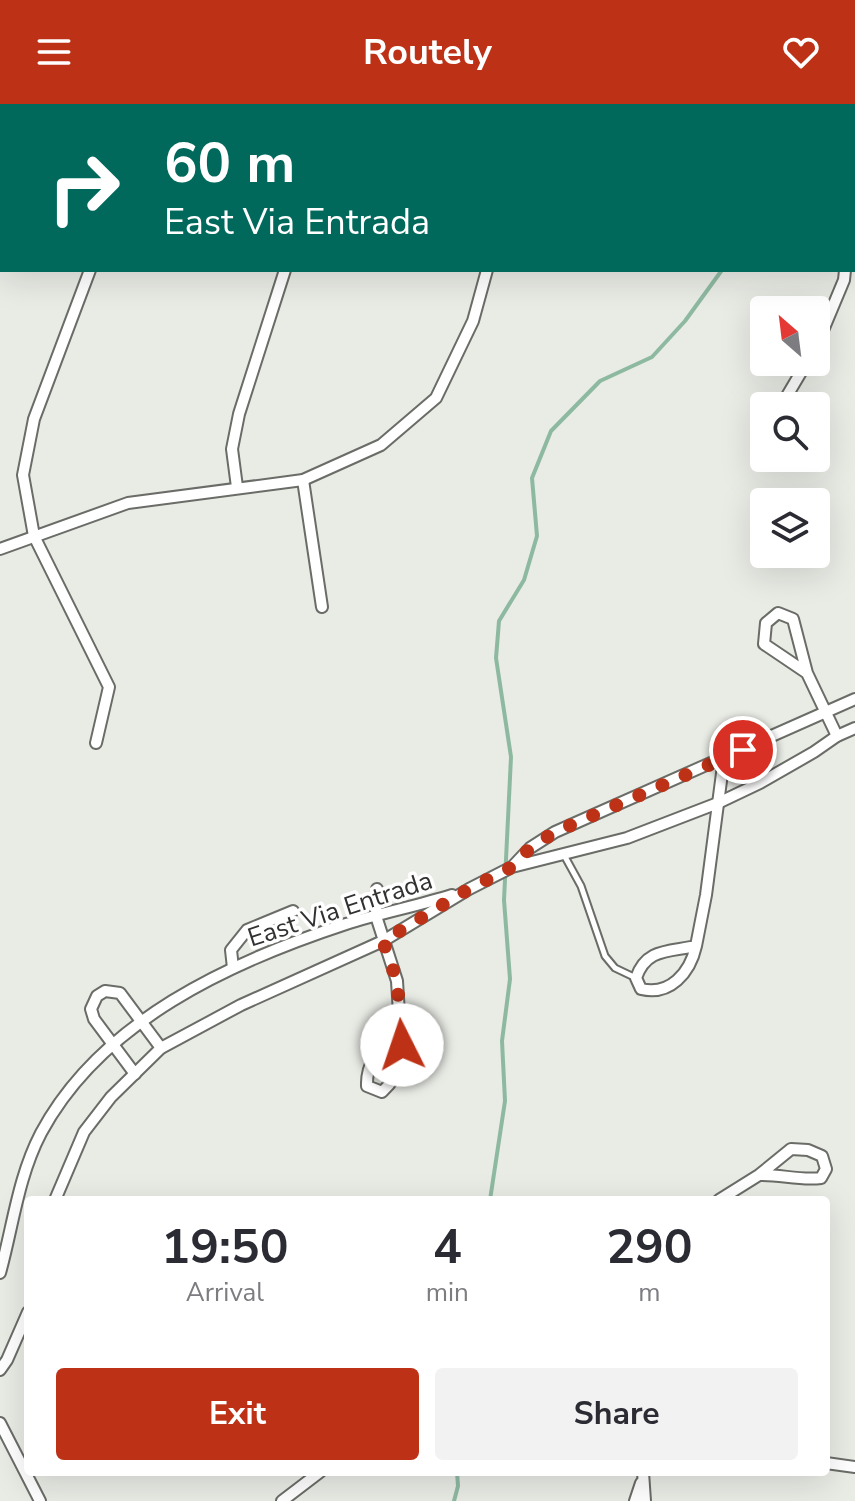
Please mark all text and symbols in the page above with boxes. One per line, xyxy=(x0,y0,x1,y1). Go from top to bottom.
text: Routely xyxy=(363,28,492,77)
icon: menu xyxy=(32,30,76,74)
icon: heart xyxy=(779,30,823,74)
text: 60 m xyxy=(164,125,295,202)
icon: right xyxy=(32,136,136,240)
text: East Via Entrada xyxy=(164,198,430,247)
north arrow xyxy=(750,296,830,376)
map controls xyxy=(750,296,830,568)
button: search xyxy=(750,392,830,472)
button: layers xyxy=(750,488,830,568)
pin xyxy=(709,716,777,784)
icon: arrive xyxy=(721,728,765,772)
street label: East Via Entrada xyxy=(243,863,437,955)
position arrow xyxy=(360,1003,444,1087)
text: 19:50 xyxy=(161,1214,288,1280)
text: 4 xyxy=(433,1214,462,1280)
text: 290 xyxy=(606,1214,693,1280)
text: Arrival xyxy=(186,1275,264,1310)
text: min xyxy=(426,1275,469,1310)
text: m xyxy=(638,1275,661,1310)
button: Exit xyxy=(56,1368,419,1460)
button: Share xyxy=(435,1368,798,1460)

